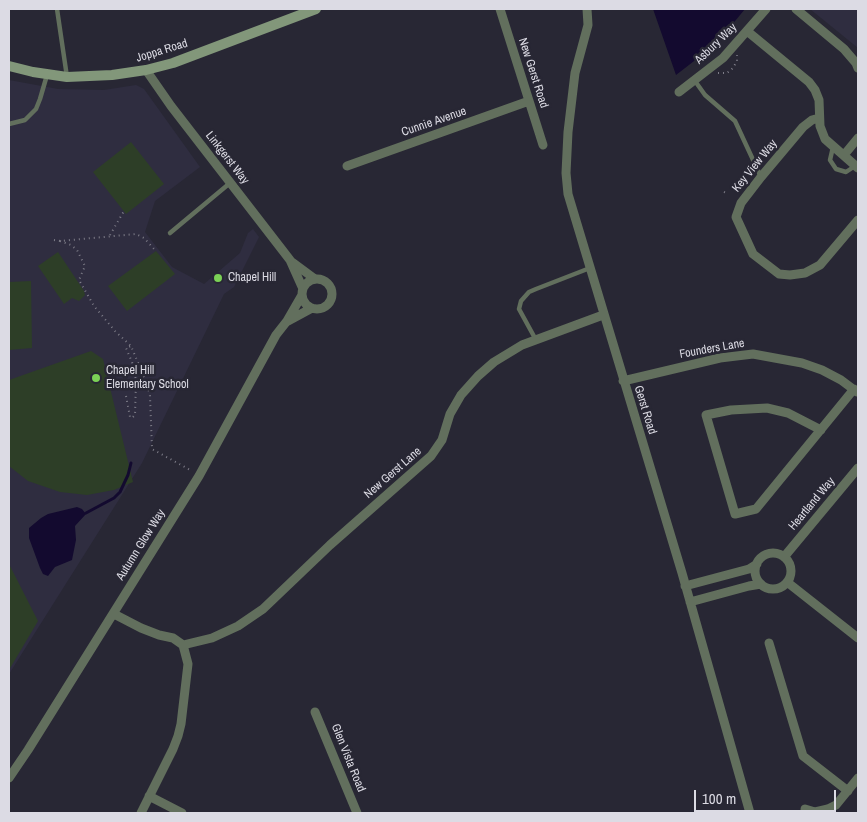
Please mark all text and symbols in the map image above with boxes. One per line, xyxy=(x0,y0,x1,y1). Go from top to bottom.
street label: Asbury Way xyxy=(692,21,740,67)
street label: Joppa Road xyxy=(135,36,189,66)
street label: New Gerst Road xyxy=(515,36,551,110)
street label: Cunnie Avenue xyxy=(400,104,468,140)
street label: Linkgerst Way xyxy=(202,129,252,187)
street label: Key View Way xyxy=(729,137,781,195)
place label: Chapel Hill xyxy=(228,271,276,285)
marker: Chapel Hill xyxy=(212,272,224,284)
street label: Founders Lane xyxy=(678,336,746,362)
place label: Chapel Hill Elementary School xyxy=(106,364,189,392)
marker: Chapel Hill Elementary School xyxy=(90,372,102,384)
street label: Gerst Road xyxy=(631,384,659,436)
street label: New Gerst Lane xyxy=(361,444,425,502)
street label: Heartland Way xyxy=(786,475,838,533)
street label: Autumn Glow Way xyxy=(113,507,169,583)
street label: Glen Vista Road xyxy=(328,722,368,794)
scale bar xyxy=(697,780,840,812)
text: 100 m xyxy=(702,788,736,809)

